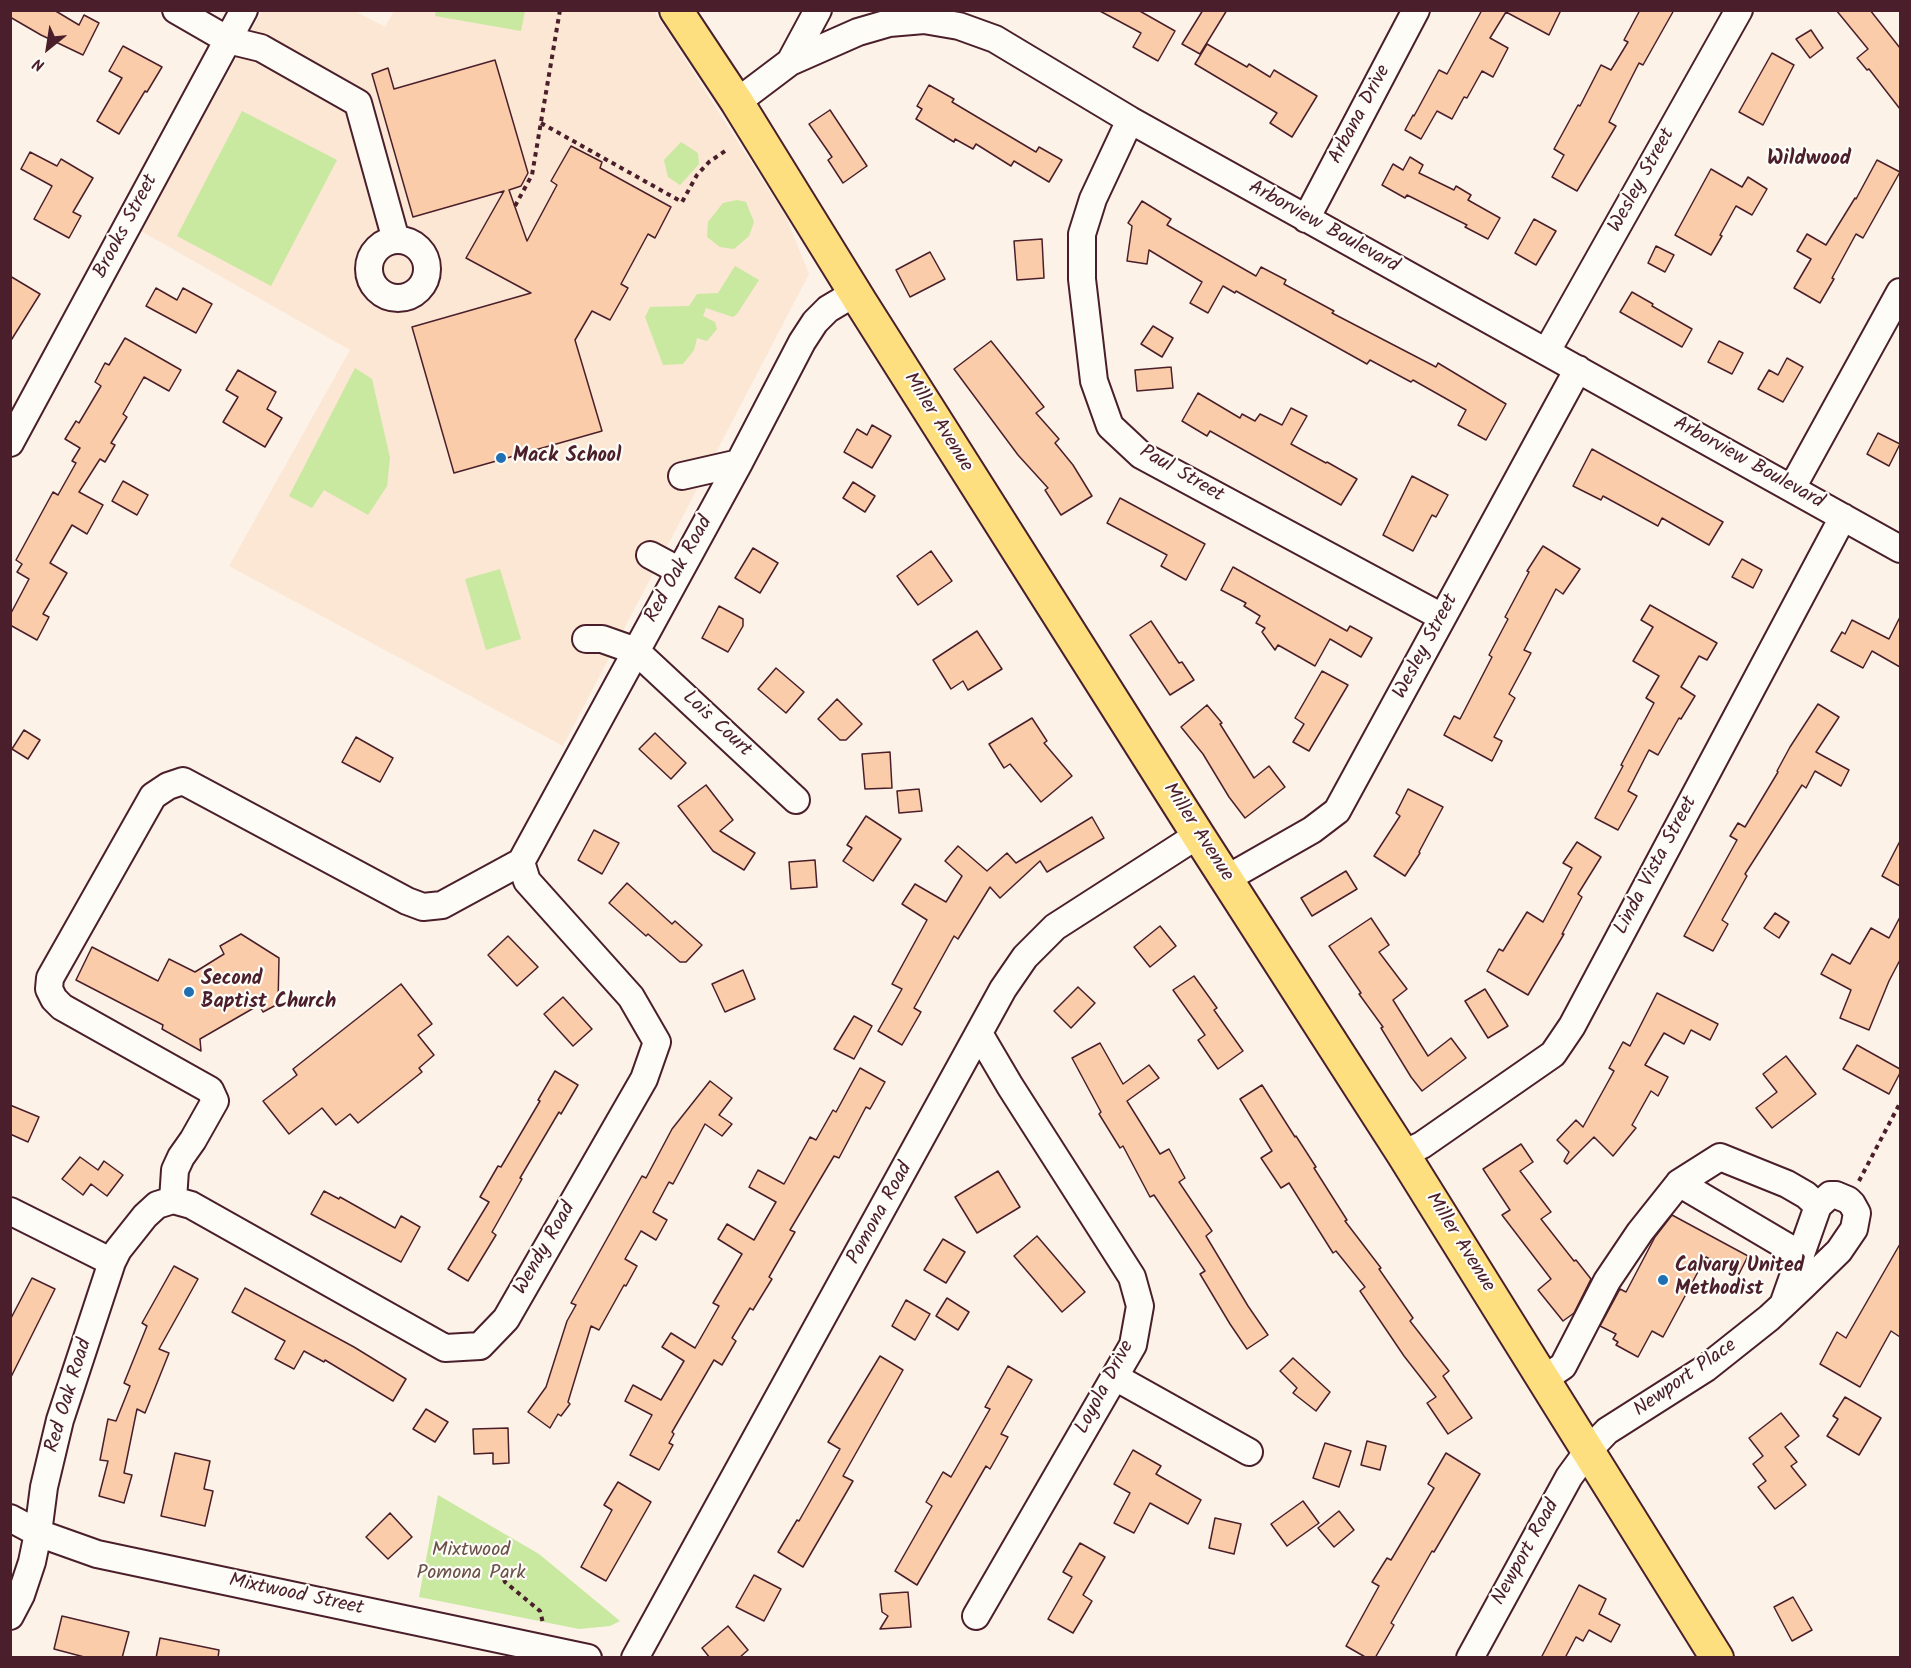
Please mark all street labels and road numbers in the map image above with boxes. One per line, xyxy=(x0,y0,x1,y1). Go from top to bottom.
street label: Arbana Drive xyxy=(1325,61,1397,169)
street label: Wesley Street xyxy=(1605,125,1681,237)
street label: Brooks Street xyxy=(90,171,164,283)
street label: Arborview Boulevard xyxy=(1244,177,1402,279)
street label: Miller Avenue xyxy=(897,369,977,477)
street label: Arborview Boulevard xyxy=(1669,413,1827,515)
street label: Paul Street xyxy=(1135,441,1227,509)
street label: Red Oak Road xyxy=(641,513,719,627)
street label: Wesley Street xyxy=(1389,591,1465,703)
street label: Lois Court xyxy=(676,687,756,763)
street label: Miller Avenue xyxy=(1156,779,1238,887)
street label: Linda Vista Street xyxy=(1610,793,1704,939)
street label: Pomona Road xyxy=(843,1159,919,1269)
street label: Miller Avenue xyxy=(1419,1189,1499,1297)
street label: Wendy Road xyxy=(510,1198,582,1300)
street label: Newport Place xyxy=(1630,1335,1742,1423)
street label: Red Oak Road xyxy=(41,1336,99,1456)
street label: Loyola Drive xyxy=(1071,1337,1141,1439)
street label: Newport Road xyxy=(1488,1496,1566,1610)
street label: Mixtwood Street xyxy=(226,1570,366,1622)

